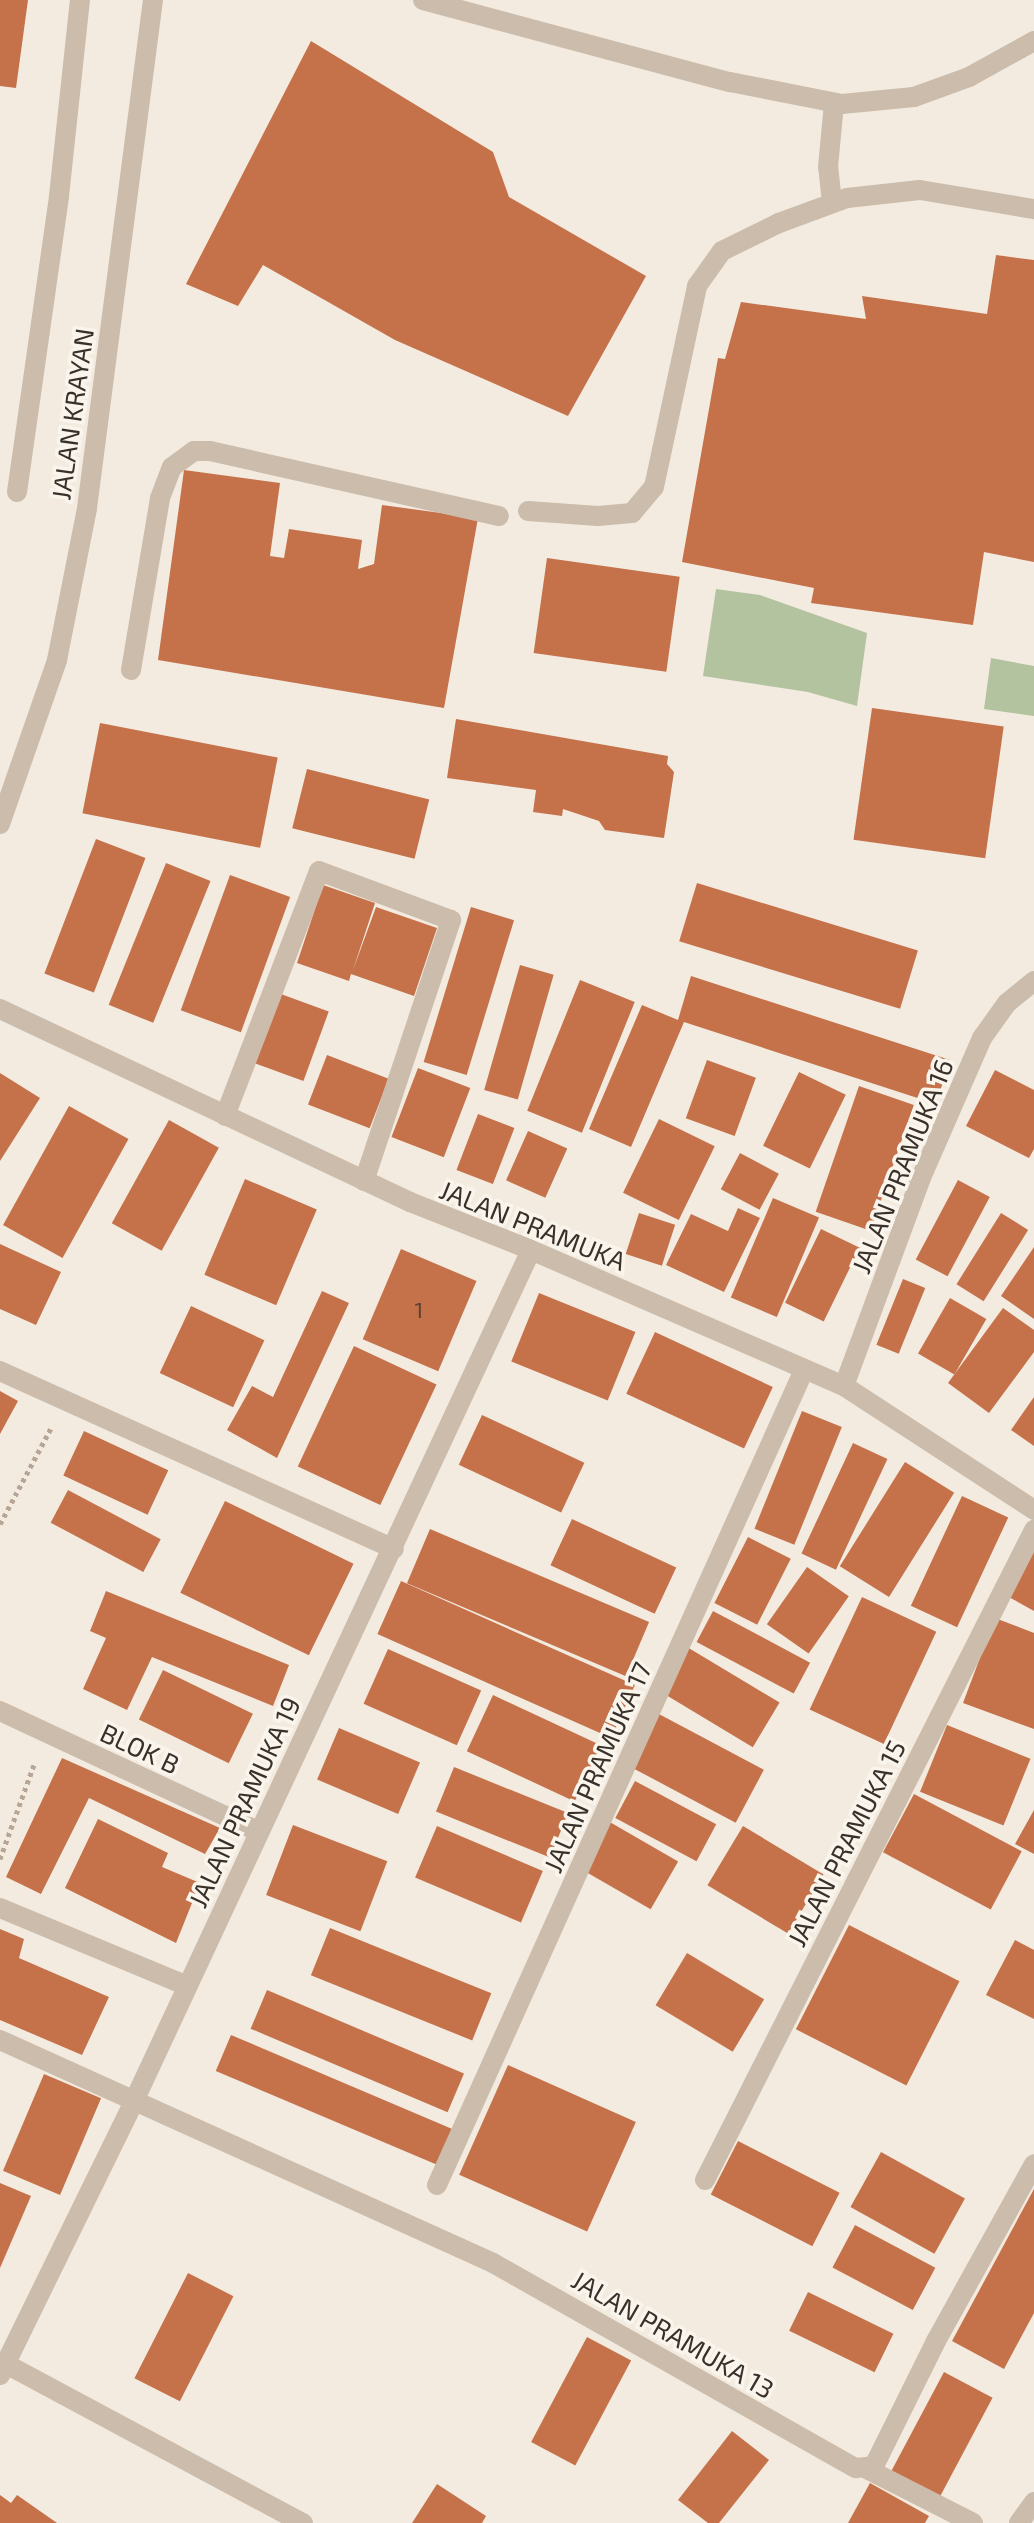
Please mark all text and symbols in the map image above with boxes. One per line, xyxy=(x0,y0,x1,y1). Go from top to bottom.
street label: JALAN KRAYAN xyxy=(45,326,99,502)
street label: JALAN PRAMUKA 16 xyxy=(845,1054,959,1278)
street label: JALAN PRAMUKA xyxy=(435,1173,631,1277)
house number: 1 xyxy=(415,1297,423,1323)
street label: JALAN PRAMUKA 17 xyxy=(537,1657,657,1877)
street label: JALAN PRAMUKA 19 xyxy=(181,1692,307,1912)
street label: BLOK B xyxy=(95,1716,185,1780)
street label: JALAN PRAMUKA 15 xyxy=(780,1734,912,1952)
street label: JALAN PRAMUKA 13 xyxy=(566,2263,780,2405)

